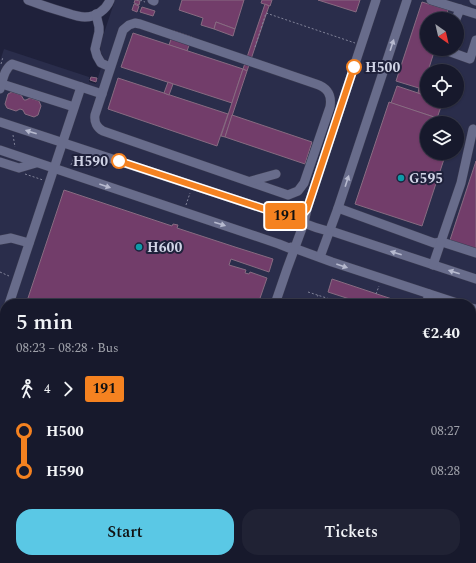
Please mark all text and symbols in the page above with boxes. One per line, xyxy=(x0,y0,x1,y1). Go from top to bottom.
north arrow xyxy=(420,12,464,56)
map controls xyxy=(420,12,464,160)
one-way arrow xyxy=(389,38,395,50)
place label: H500 xyxy=(365,57,400,78)
marker: H500 xyxy=(346,59,362,75)
button: locate xyxy=(420,64,464,108)
button: layers xyxy=(420,116,464,160)
one-way arrow xyxy=(25,129,37,135)
place label: H590 xyxy=(73,151,108,172)
marker: H590 xyxy=(111,153,127,169)
place label: G595 xyxy=(409,168,443,189)
marker: G595 xyxy=(396,173,406,183)
one-way arrow xyxy=(344,175,350,187)
one-way arrow xyxy=(100,183,112,189)
line badge: 191 xyxy=(262,203,308,229)
text: 191 xyxy=(273,205,297,226)
one-way arrow xyxy=(215,222,227,228)
place label: H600 xyxy=(147,237,182,258)
marker: H600 xyxy=(134,242,144,252)
one-way arrow xyxy=(389,250,401,256)
one-way arrow xyxy=(336,263,348,269)
one-way arrow xyxy=(448,269,460,275)
text: 5 min xyxy=(16,306,73,339)
text: €2.40 xyxy=(422,322,460,345)
text: 08:23 – 08:28 · Bus xyxy=(16,338,119,358)
icon: walk xyxy=(16,378,38,400)
icon: forward xyxy=(57,378,79,400)
text: 191 xyxy=(93,378,116,399)
text: 4 xyxy=(44,379,51,399)
text: H500 xyxy=(46,420,84,443)
text: 08:27 xyxy=(431,421,460,441)
text: H590 xyxy=(46,460,84,483)
text: 08:28 xyxy=(431,461,460,481)
button: Start xyxy=(16,509,234,555)
button: Tickets xyxy=(242,509,460,555)

